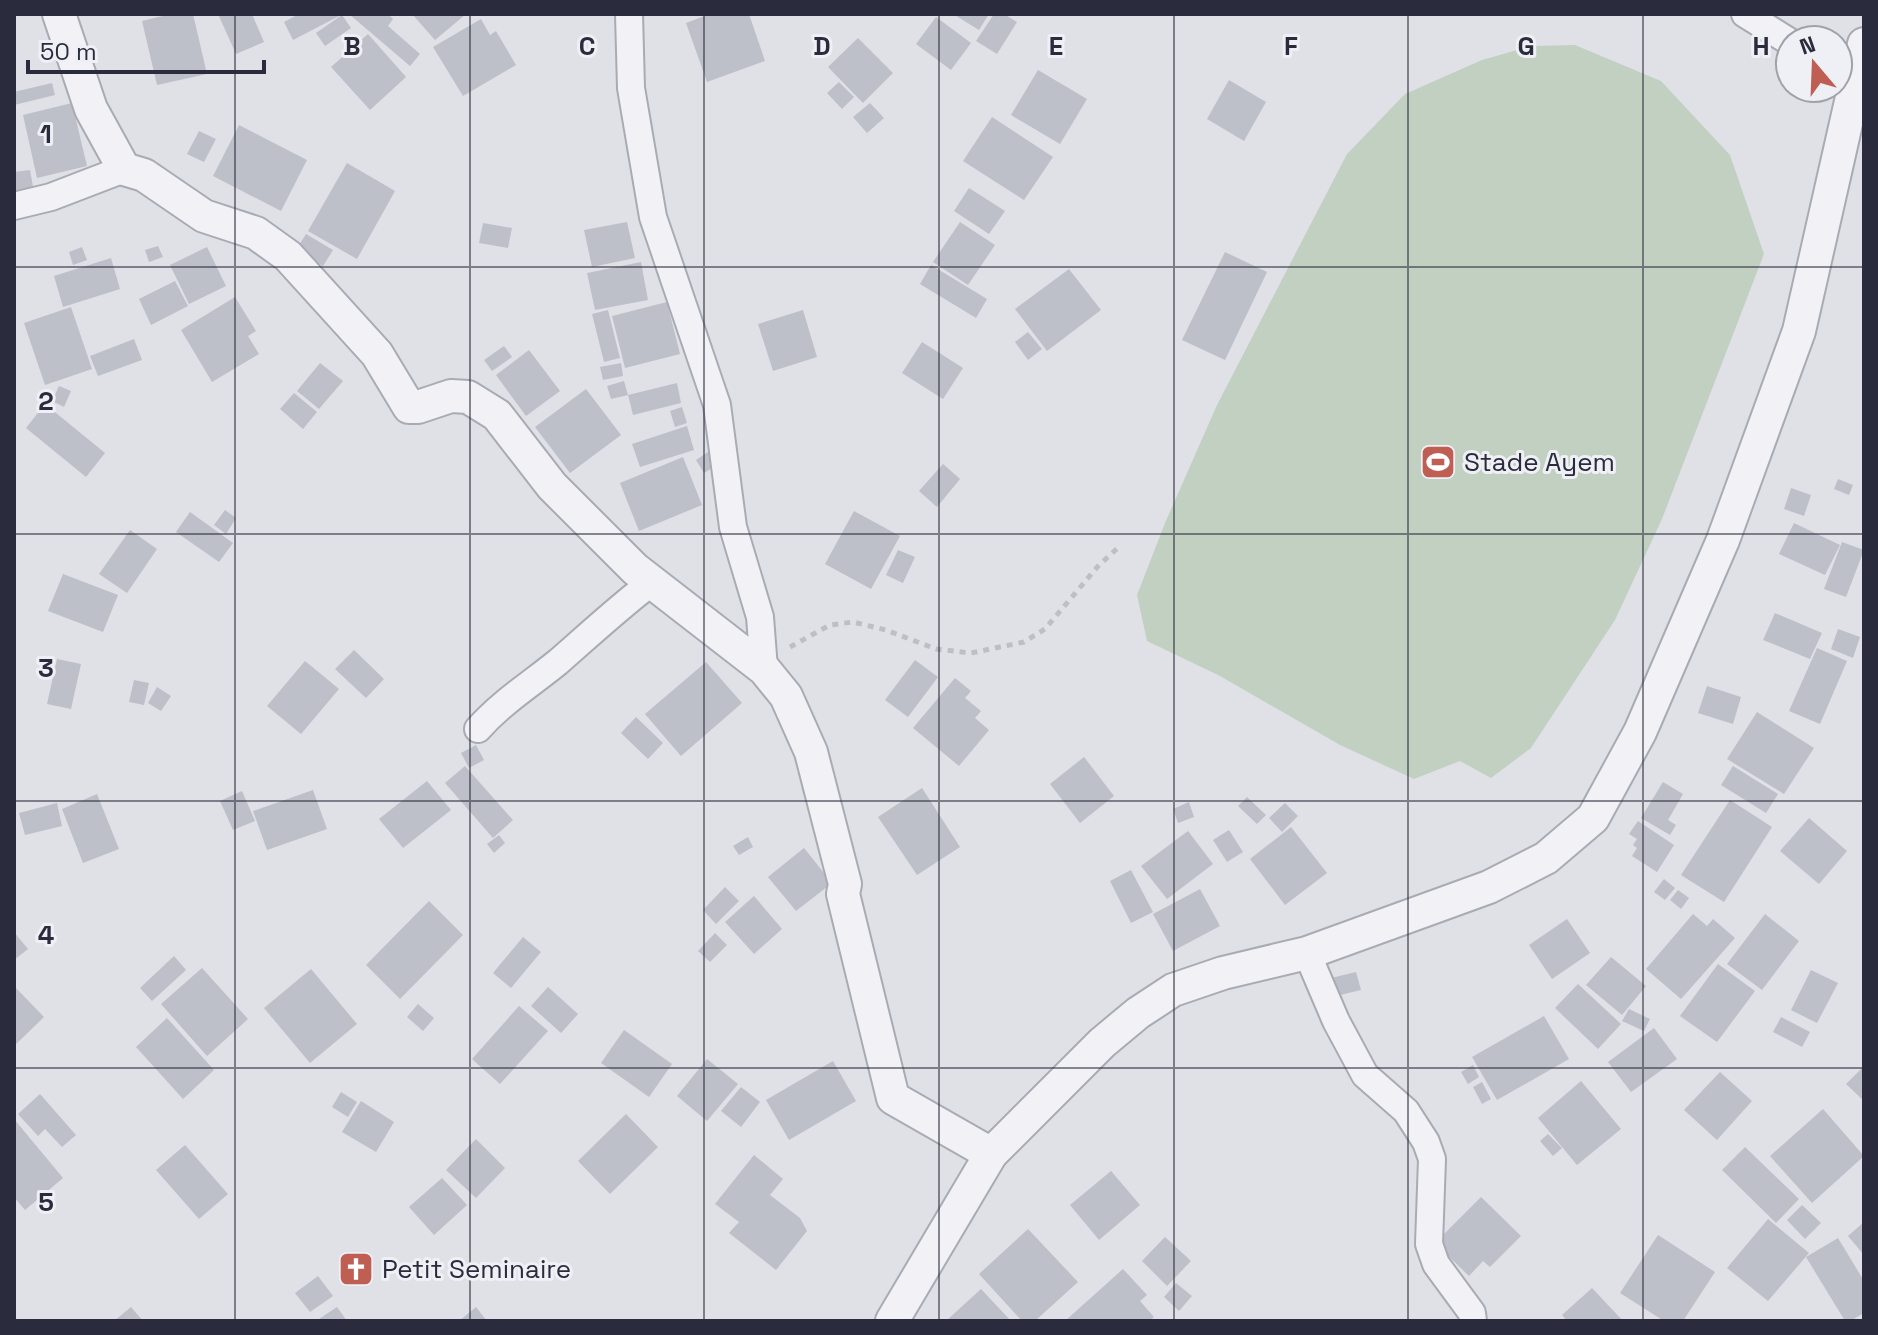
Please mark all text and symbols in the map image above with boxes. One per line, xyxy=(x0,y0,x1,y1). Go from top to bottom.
scale bar xyxy=(28,24,264,74)
north arrow xyxy=(1774,24,1854,104)
text: B xyxy=(343,29,361,63)
text: C xyxy=(579,29,595,63)
text: D xyxy=(813,29,831,63)
text: E xyxy=(1049,29,1063,63)
text: F xyxy=(1284,29,1298,63)
text: G xyxy=(1517,29,1535,63)
text: H xyxy=(1752,29,1770,63)
text: N xyxy=(1796,29,1819,61)
text: 50 m xyxy=(40,36,97,67)
text: 1 xyxy=(40,117,52,151)
text: 2 xyxy=(38,384,54,418)
sports icon: Stade Ayem xyxy=(1419,443,1457,481)
place label: Stade Ayem xyxy=(1464,445,1615,479)
text: 3 xyxy=(38,651,54,685)
text: 4 xyxy=(38,918,54,952)
text: 5 xyxy=(38,1185,54,1219)
church icon: Petit Seminaire xyxy=(337,1250,375,1288)
place label: Petit Seminaire xyxy=(382,1252,571,1286)

